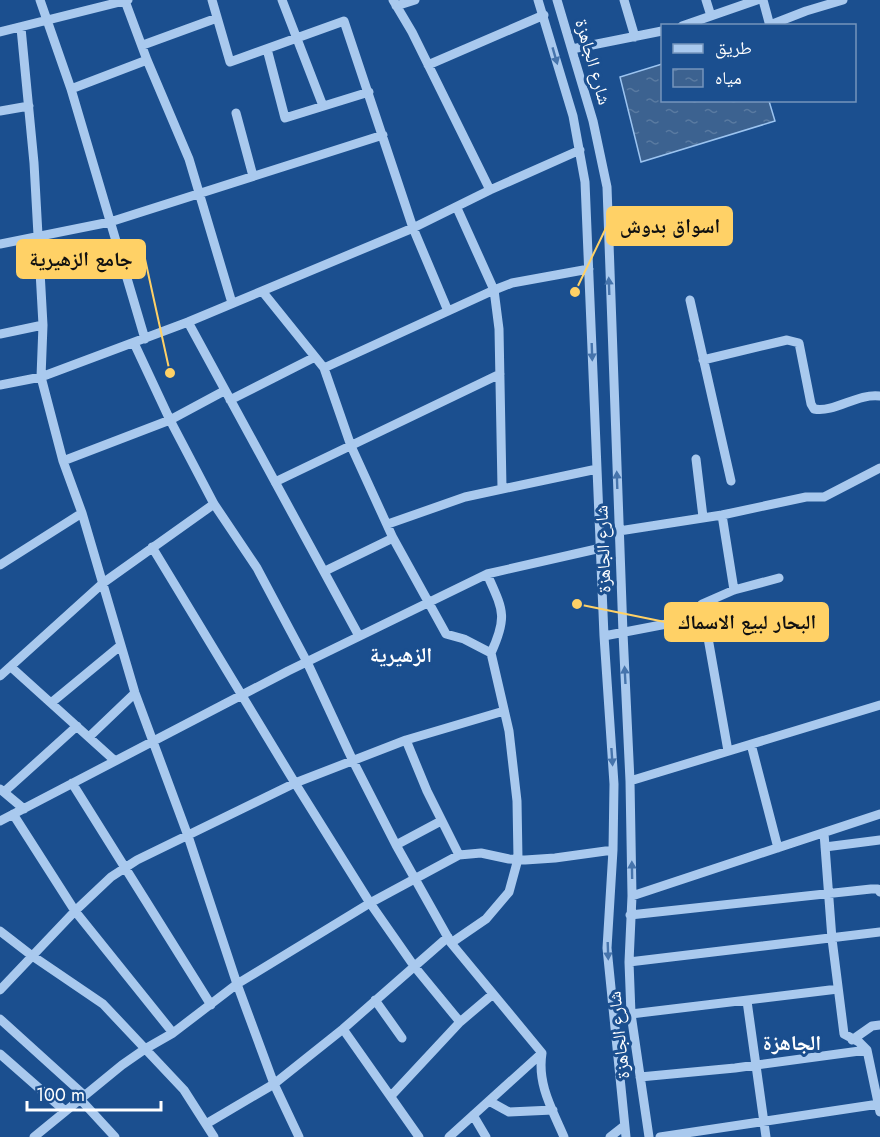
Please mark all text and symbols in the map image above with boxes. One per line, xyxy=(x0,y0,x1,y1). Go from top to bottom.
street label: شارع الجاهزة xyxy=(568,16,618,108)
legend xyxy=(661,24,856,102)
text: طريق xyxy=(715,35,752,61)
one-way arrow xyxy=(551,47,560,65)
text: مياه xyxy=(715,65,742,91)
callout: اسواق بدوش xyxy=(607,207,732,245)
text: اسواق بدوش xyxy=(620,212,720,241)
callout: جامع الزهيرية xyxy=(17,240,145,278)
text: جامع الزهيرية xyxy=(29,245,133,274)
one-way arrow xyxy=(605,276,614,295)
one-way arrow xyxy=(587,343,597,362)
one-way arrow xyxy=(612,471,622,490)
street label: شارع الجاهزة xyxy=(588,505,618,593)
callout: البحار لبيع الاسماك xyxy=(665,603,828,641)
text: البحار لبيع الاسماك xyxy=(678,608,816,637)
district label: الزهيرية xyxy=(370,640,432,670)
one-way arrow xyxy=(620,666,629,685)
one-way arrow xyxy=(607,747,617,766)
one-way arrow xyxy=(627,861,637,880)
one-way arrow xyxy=(604,942,613,961)
street label: شارع الجاهزة xyxy=(601,990,637,1080)
district label: الجاهزة xyxy=(763,1028,821,1058)
scale bar xyxy=(27,1074,160,1112)
text: 100 m xyxy=(36,1082,85,1108)

